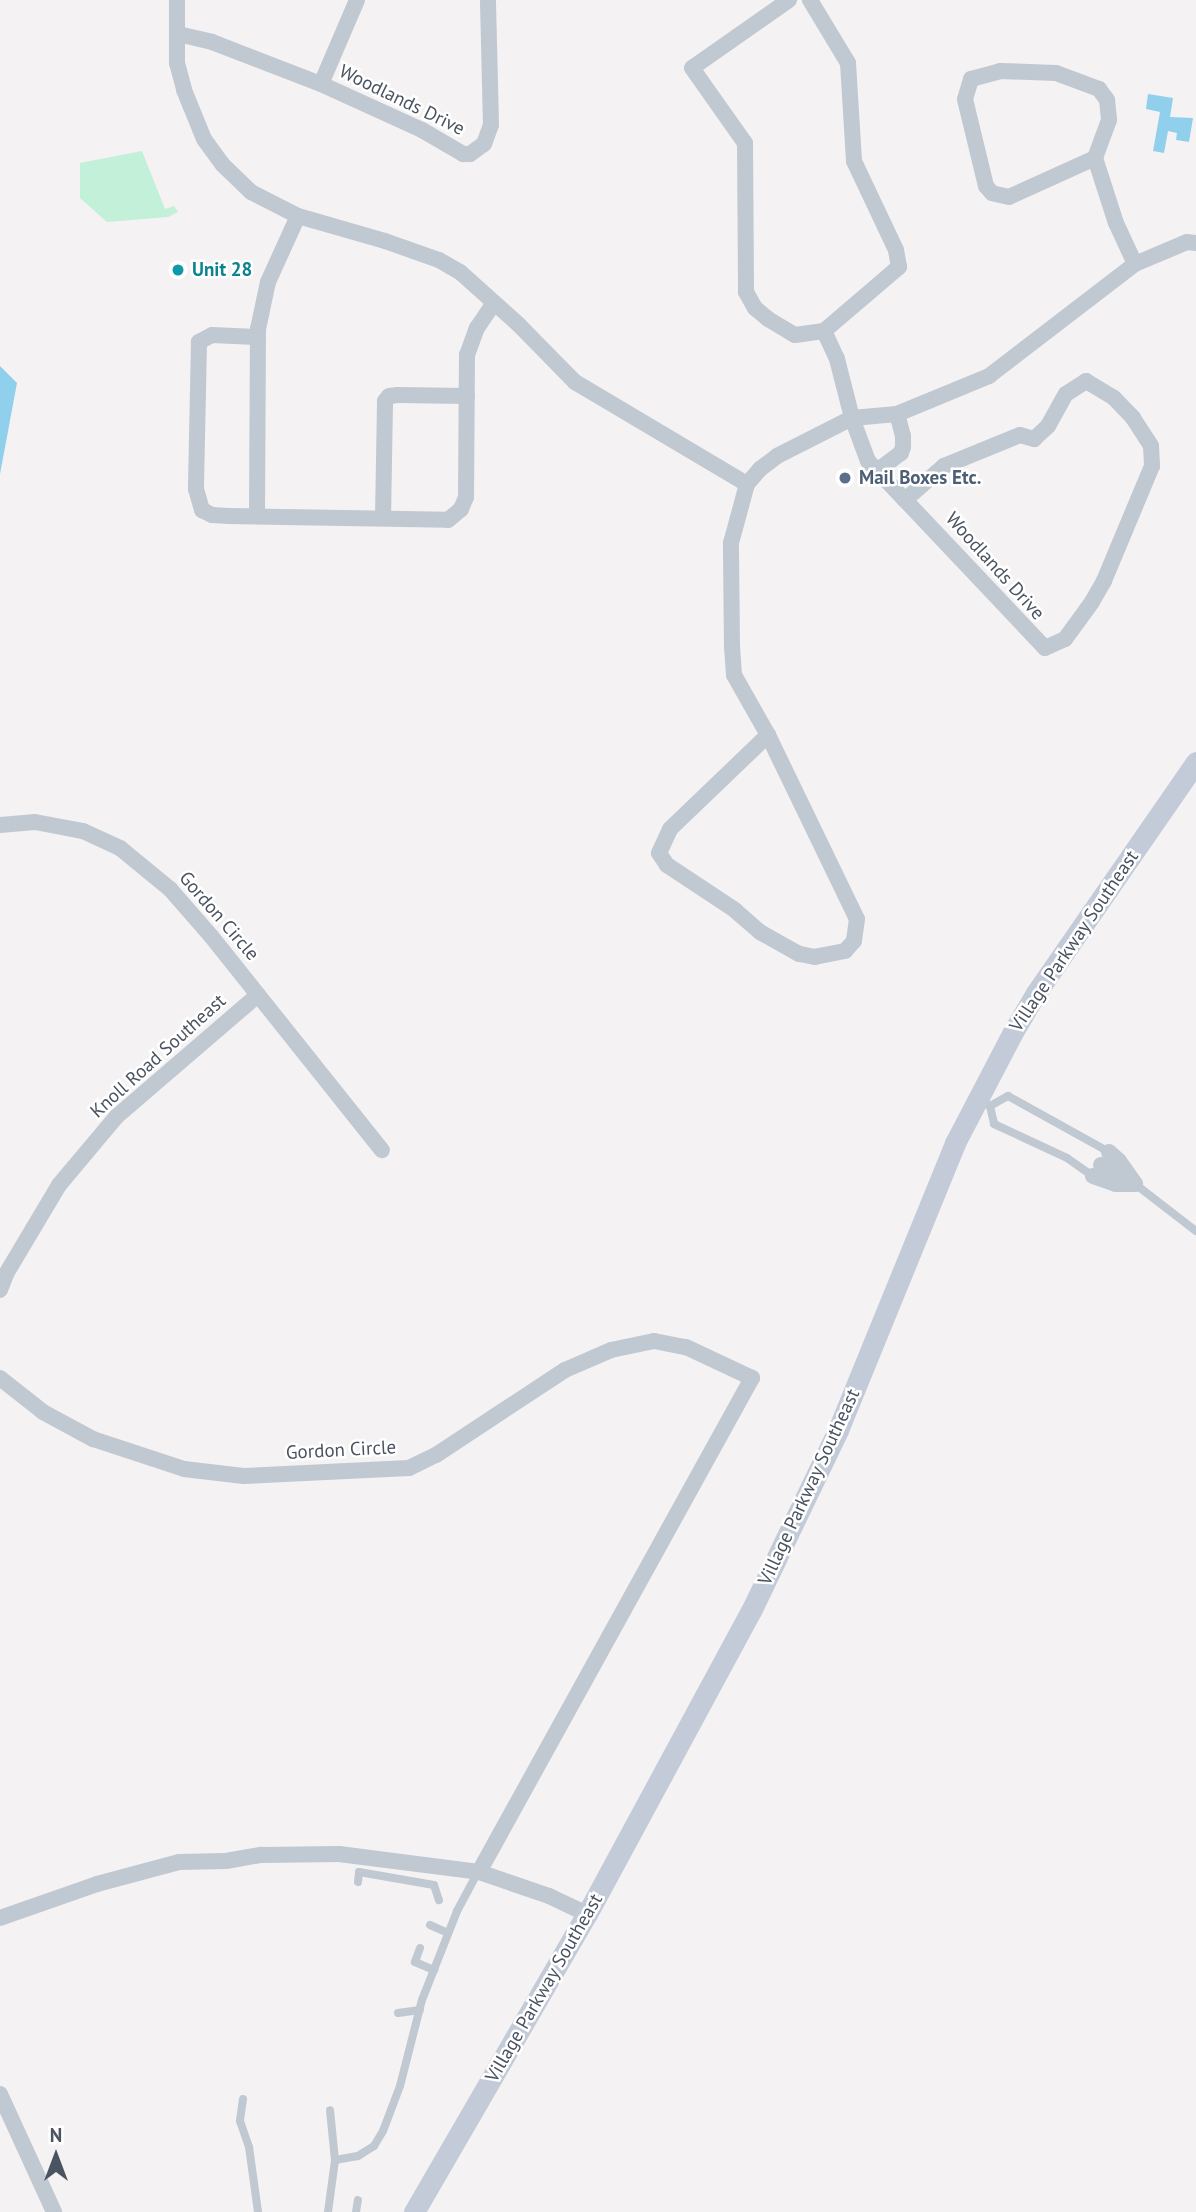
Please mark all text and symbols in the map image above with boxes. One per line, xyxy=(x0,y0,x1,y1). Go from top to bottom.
street label: Woodlands Drive xyxy=(336,60,468,140)
place label: Unit 28 xyxy=(192,259,252,281)
marker: Unit 28 xyxy=(170,262,186,278)
place label: Mail Boxes Etc. xyxy=(859,467,981,489)
marker: Mail Boxes Etc. xyxy=(837,470,853,486)
street label: Woodlands Drive xyxy=(941,508,1049,624)
street label: Village Parkway Southeast xyxy=(1005,846,1143,1036)
street label: Gordon Circle xyxy=(174,867,264,965)
street label: Knoll Road Southeast xyxy=(86,989,230,1123)
street label: Village Parkway Southeast xyxy=(753,1385,865,1589)
street label: Gordon Circle xyxy=(285,1436,397,1464)
street label: Village Parkway Southeast xyxy=(481,1889,607,2087)
north arrow xyxy=(21,2121,91,2191)
text: N xyxy=(50,2123,62,2147)

